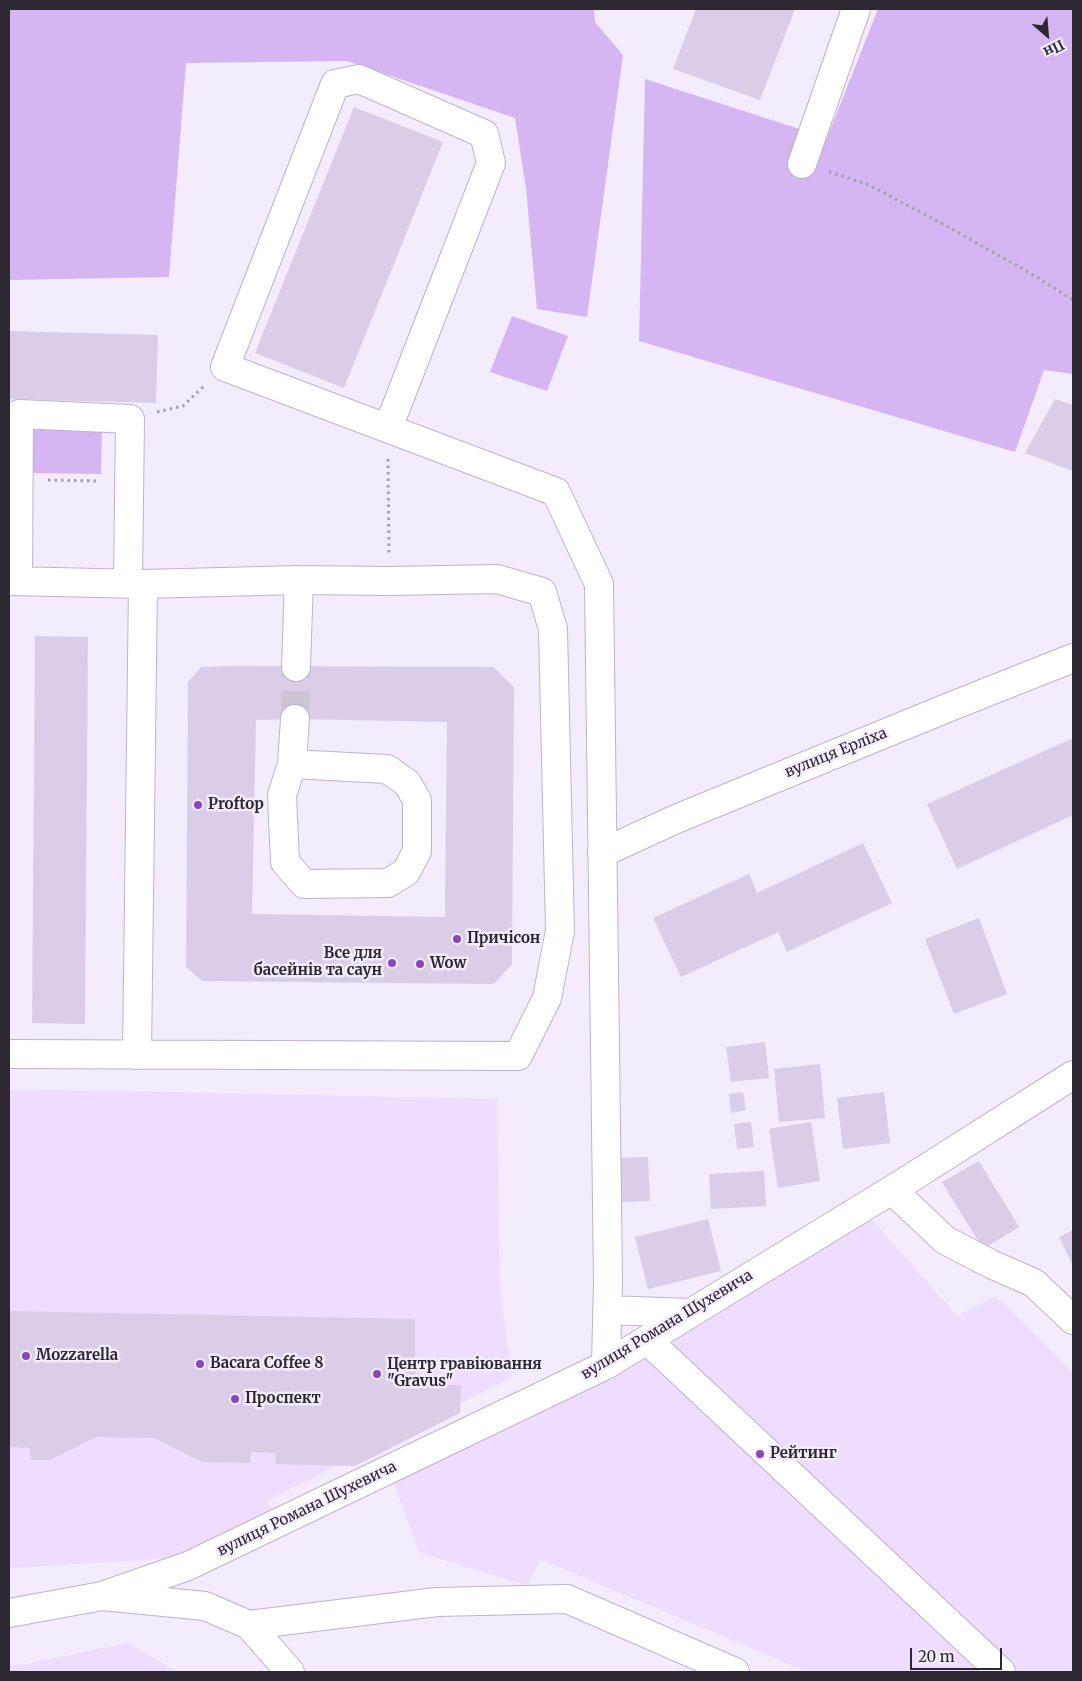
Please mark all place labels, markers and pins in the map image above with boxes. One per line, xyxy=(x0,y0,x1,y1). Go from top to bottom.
place label: Proftop xyxy=(208,796,264,814)
marker: Proftop xyxy=(192,799,204,811)
place label: Причісон xyxy=(467,930,540,948)
marker: Причісон xyxy=(451,933,463,945)
place label: Все для басейнів та саун xyxy=(254,945,382,980)
place label: Wow xyxy=(430,955,466,973)
marker: Все для басейнів та саун xyxy=(386,957,398,969)
marker: Wow xyxy=(414,958,426,970)
place label: Mozzarella xyxy=(36,1347,118,1365)
marker: Mozzarella xyxy=(20,1350,32,1362)
place label: Bacara Coffee 8 xyxy=(210,1355,324,1373)
place label: Центр гравіювання "Gravus" xyxy=(387,1356,542,1391)
marker: Bacara Coffee 8 xyxy=(194,1358,206,1370)
marker: Центр гравіювання "Gravus" xyxy=(371,1368,383,1380)
place label: Проспект xyxy=(245,1390,321,1408)
marker: Проспект xyxy=(229,1393,241,1405)
place label: Рейтинг xyxy=(770,1445,837,1463)
marker: Рейтинг xyxy=(754,1448,766,1460)

